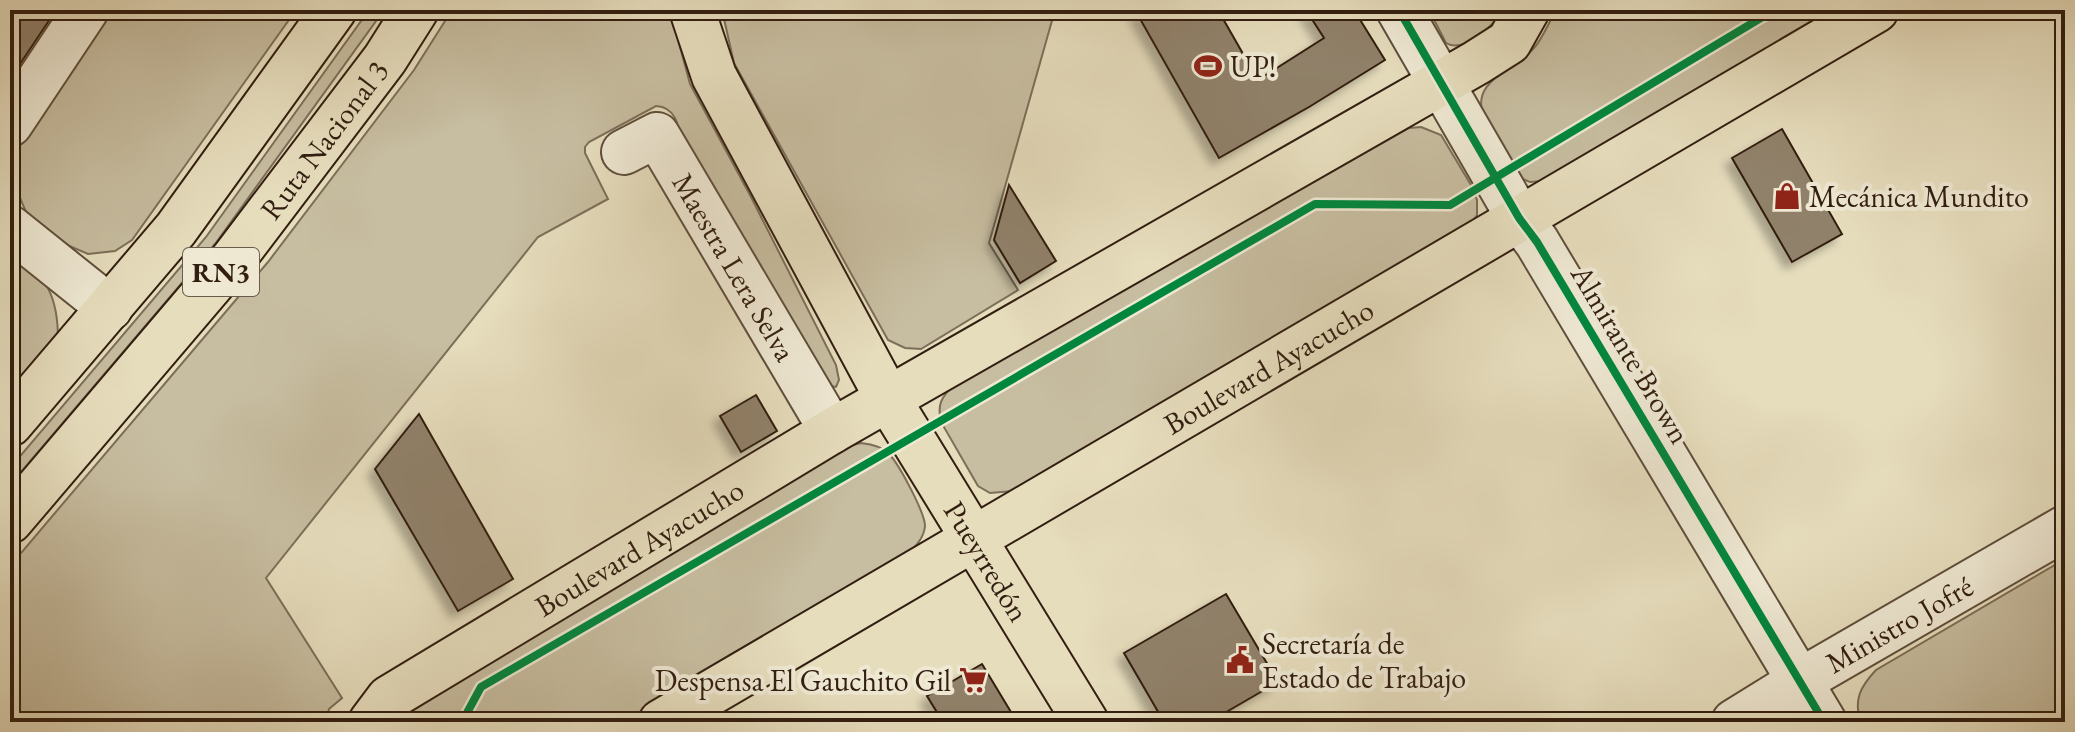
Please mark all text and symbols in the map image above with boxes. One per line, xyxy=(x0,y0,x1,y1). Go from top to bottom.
place label: UP! xyxy=(1230,47,1276,86)
sports icon: UP! xyxy=(1193,51,1223,81)
street label: Ruta Nacional 3 xyxy=(251,52,397,227)
street label: Maestra Lera Selva xyxy=(664,165,806,368)
place label: Mecánica Mundito xyxy=(1809,177,2029,216)
shop icon: Mecánica Mundito xyxy=(1772,181,1802,211)
road number: RN3 xyxy=(183,248,259,296)
street label: Almirante Brown xyxy=(1562,257,1700,451)
street label: Boulevard Ayacucho xyxy=(1156,289,1381,443)
street label: Boulevard Ayacucho xyxy=(528,469,751,625)
street label: Pueyrredón xyxy=(936,493,1039,629)
street label: Ministro Jofré xyxy=(1818,566,1980,682)
place label: Secretaría de Estado de Trabajo xyxy=(1262,624,1466,697)
public building icon: Secretaría de Estado de Trabajo xyxy=(1225,645,1255,675)
place label: Despensa El Gauchito Gil xyxy=(655,661,951,700)
supermarket icon: Despensa El Gauchito Gil xyxy=(958,665,988,695)

